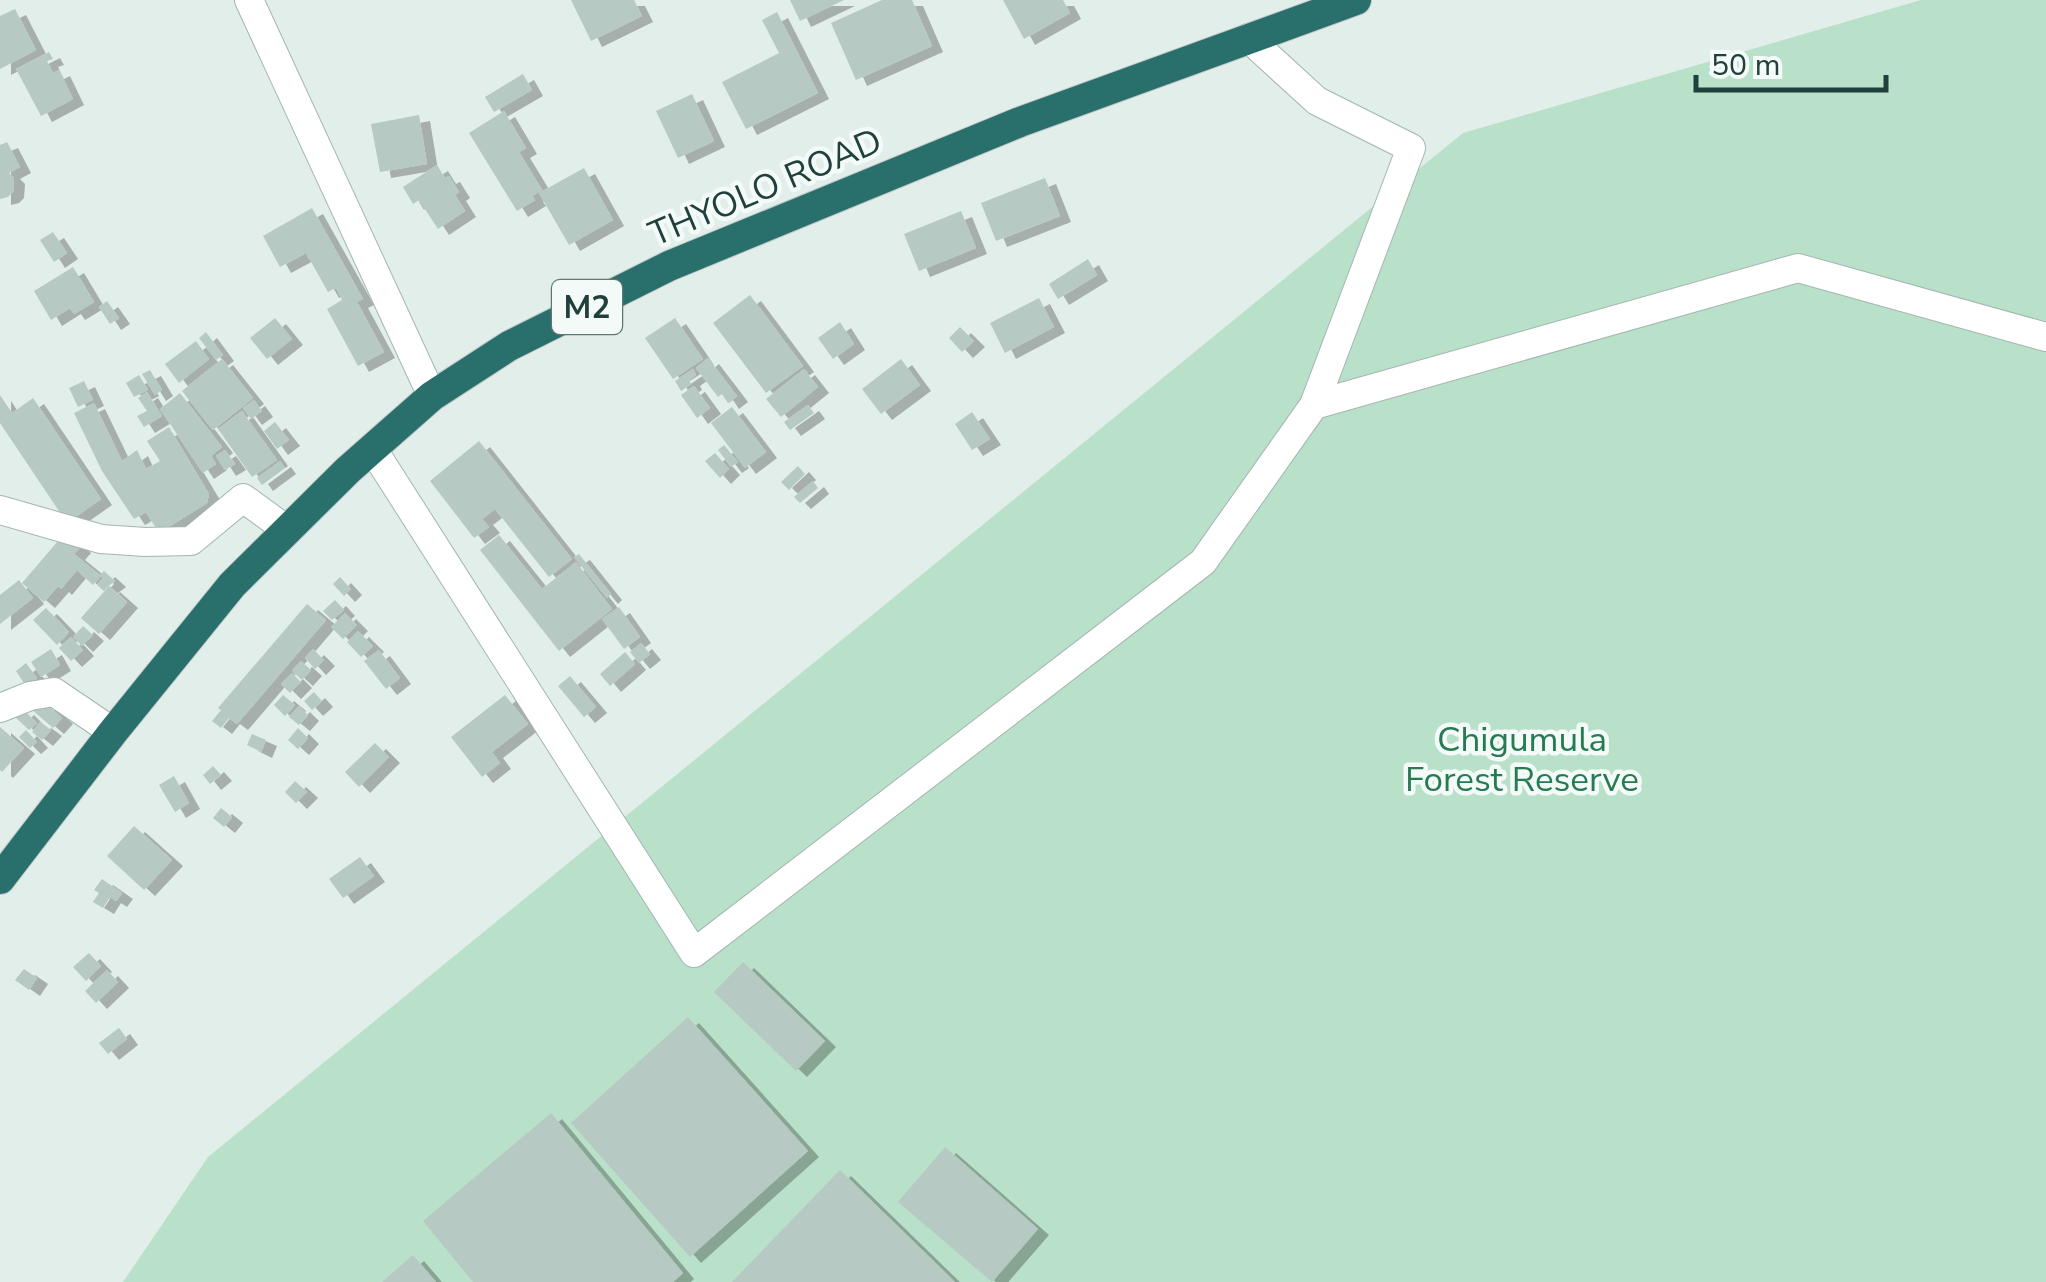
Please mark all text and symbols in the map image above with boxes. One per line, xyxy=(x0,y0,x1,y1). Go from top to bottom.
scale bar xyxy=(1696,30,1886,92)
text: 50 m xyxy=(1711,45,1780,86)
street label: THYOLO ROAD xyxy=(642,117,889,258)
road number: M2 xyxy=(552,280,622,334)
park label: Chigumula Forest Reserve xyxy=(1405,716,1639,803)

